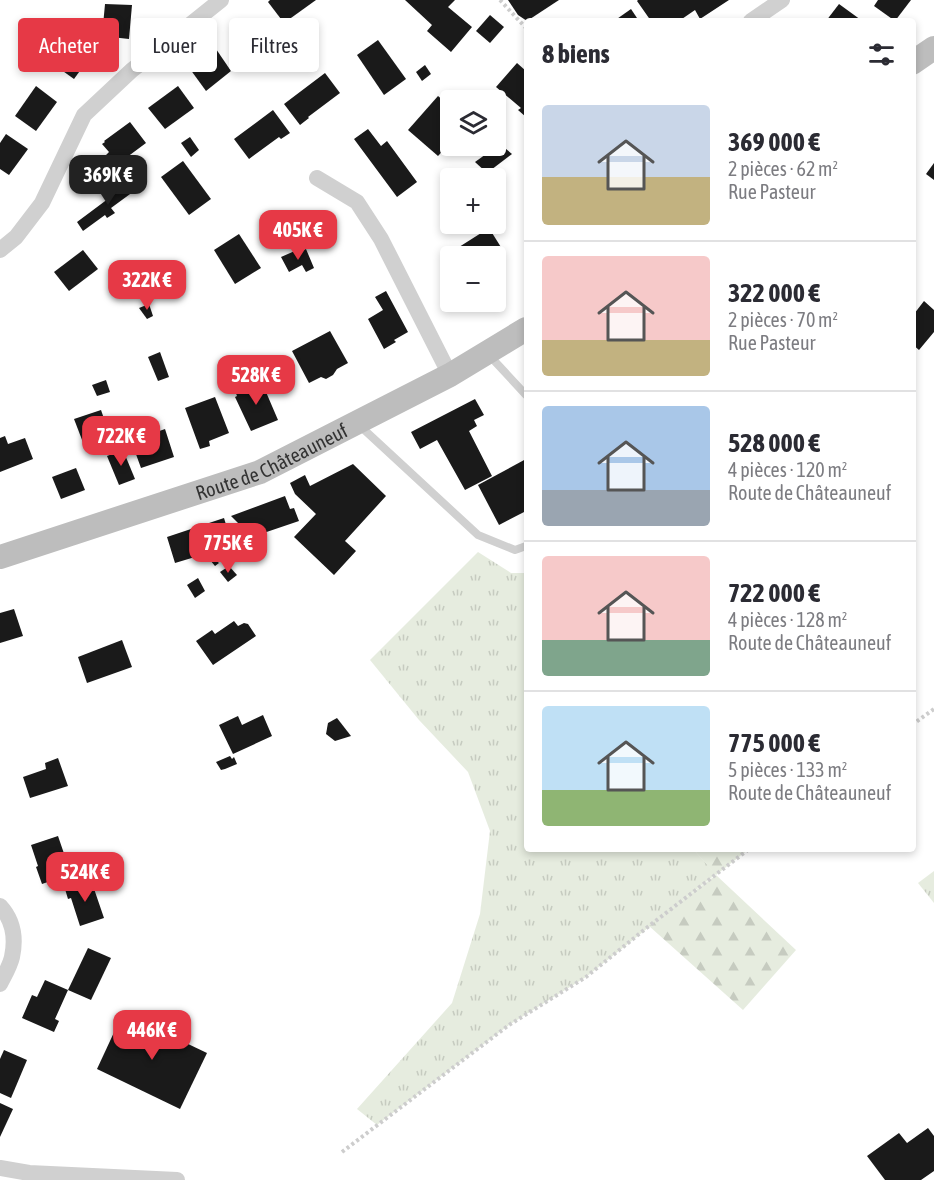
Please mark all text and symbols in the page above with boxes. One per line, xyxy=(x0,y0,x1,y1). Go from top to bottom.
chip: Acheter xyxy=(18,18,119,72)
chip: Louer xyxy=(131,18,217,72)
chip: Filtres xyxy=(229,18,319,72)
icon: filters xyxy=(865,38,898,71)
text: 8 biens xyxy=(542,39,610,69)
map controls xyxy=(440,90,506,312)
button: layers xyxy=(440,90,506,156)
text: 369 000 € xyxy=(728,127,820,157)
icon: home xyxy=(590,129,662,201)
pin: 369K € xyxy=(59,155,157,206)
text: 2 pièces · 62 m² xyxy=(728,157,838,180)
text: 369K € xyxy=(83,163,133,186)
button: + xyxy=(440,168,506,234)
text: Rue Pasteur xyxy=(728,180,815,203)
pin: 405K € xyxy=(249,210,347,261)
text: 405K € xyxy=(273,218,323,241)
button: − xyxy=(440,246,506,312)
pin: 322K € xyxy=(98,260,196,311)
text: 322K € xyxy=(122,268,172,291)
text: 322 000 € xyxy=(728,278,820,308)
icon: home xyxy=(590,280,662,352)
text: 2 pièces · 70 m² xyxy=(728,308,838,331)
text: Rue Pasteur xyxy=(728,331,815,354)
pin: 528K € xyxy=(207,355,305,406)
text: 528K € xyxy=(231,363,281,386)
pin: 722K € xyxy=(72,416,170,467)
street label: Route de Châteauneuf xyxy=(192,418,351,504)
text: 722K € xyxy=(96,424,146,447)
text: 528 000 € xyxy=(728,428,820,458)
icon: home xyxy=(590,430,662,502)
text: 4 pièces · 120 m² xyxy=(728,458,847,481)
text: Route de Châteauneuf xyxy=(728,481,891,504)
pin: 775K € xyxy=(179,523,277,574)
text: 775K € xyxy=(203,531,253,554)
text: 722 000 € xyxy=(728,578,820,608)
icon: home xyxy=(590,580,662,652)
text: 4 pièces · 128 m² xyxy=(728,608,847,631)
text: Route de Châteauneuf xyxy=(728,631,891,654)
text: 775 000 € xyxy=(728,728,820,758)
icon: home xyxy=(590,730,662,802)
text: 5 pièces · 133 m² xyxy=(728,758,847,781)
text: Route de Châteauneuf xyxy=(728,781,891,804)
pin: 524K € xyxy=(36,852,134,903)
text: 524K € xyxy=(60,860,110,883)
pin: 446K € xyxy=(103,1010,201,1061)
text: 446K € xyxy=(127,1018,177,1041)

